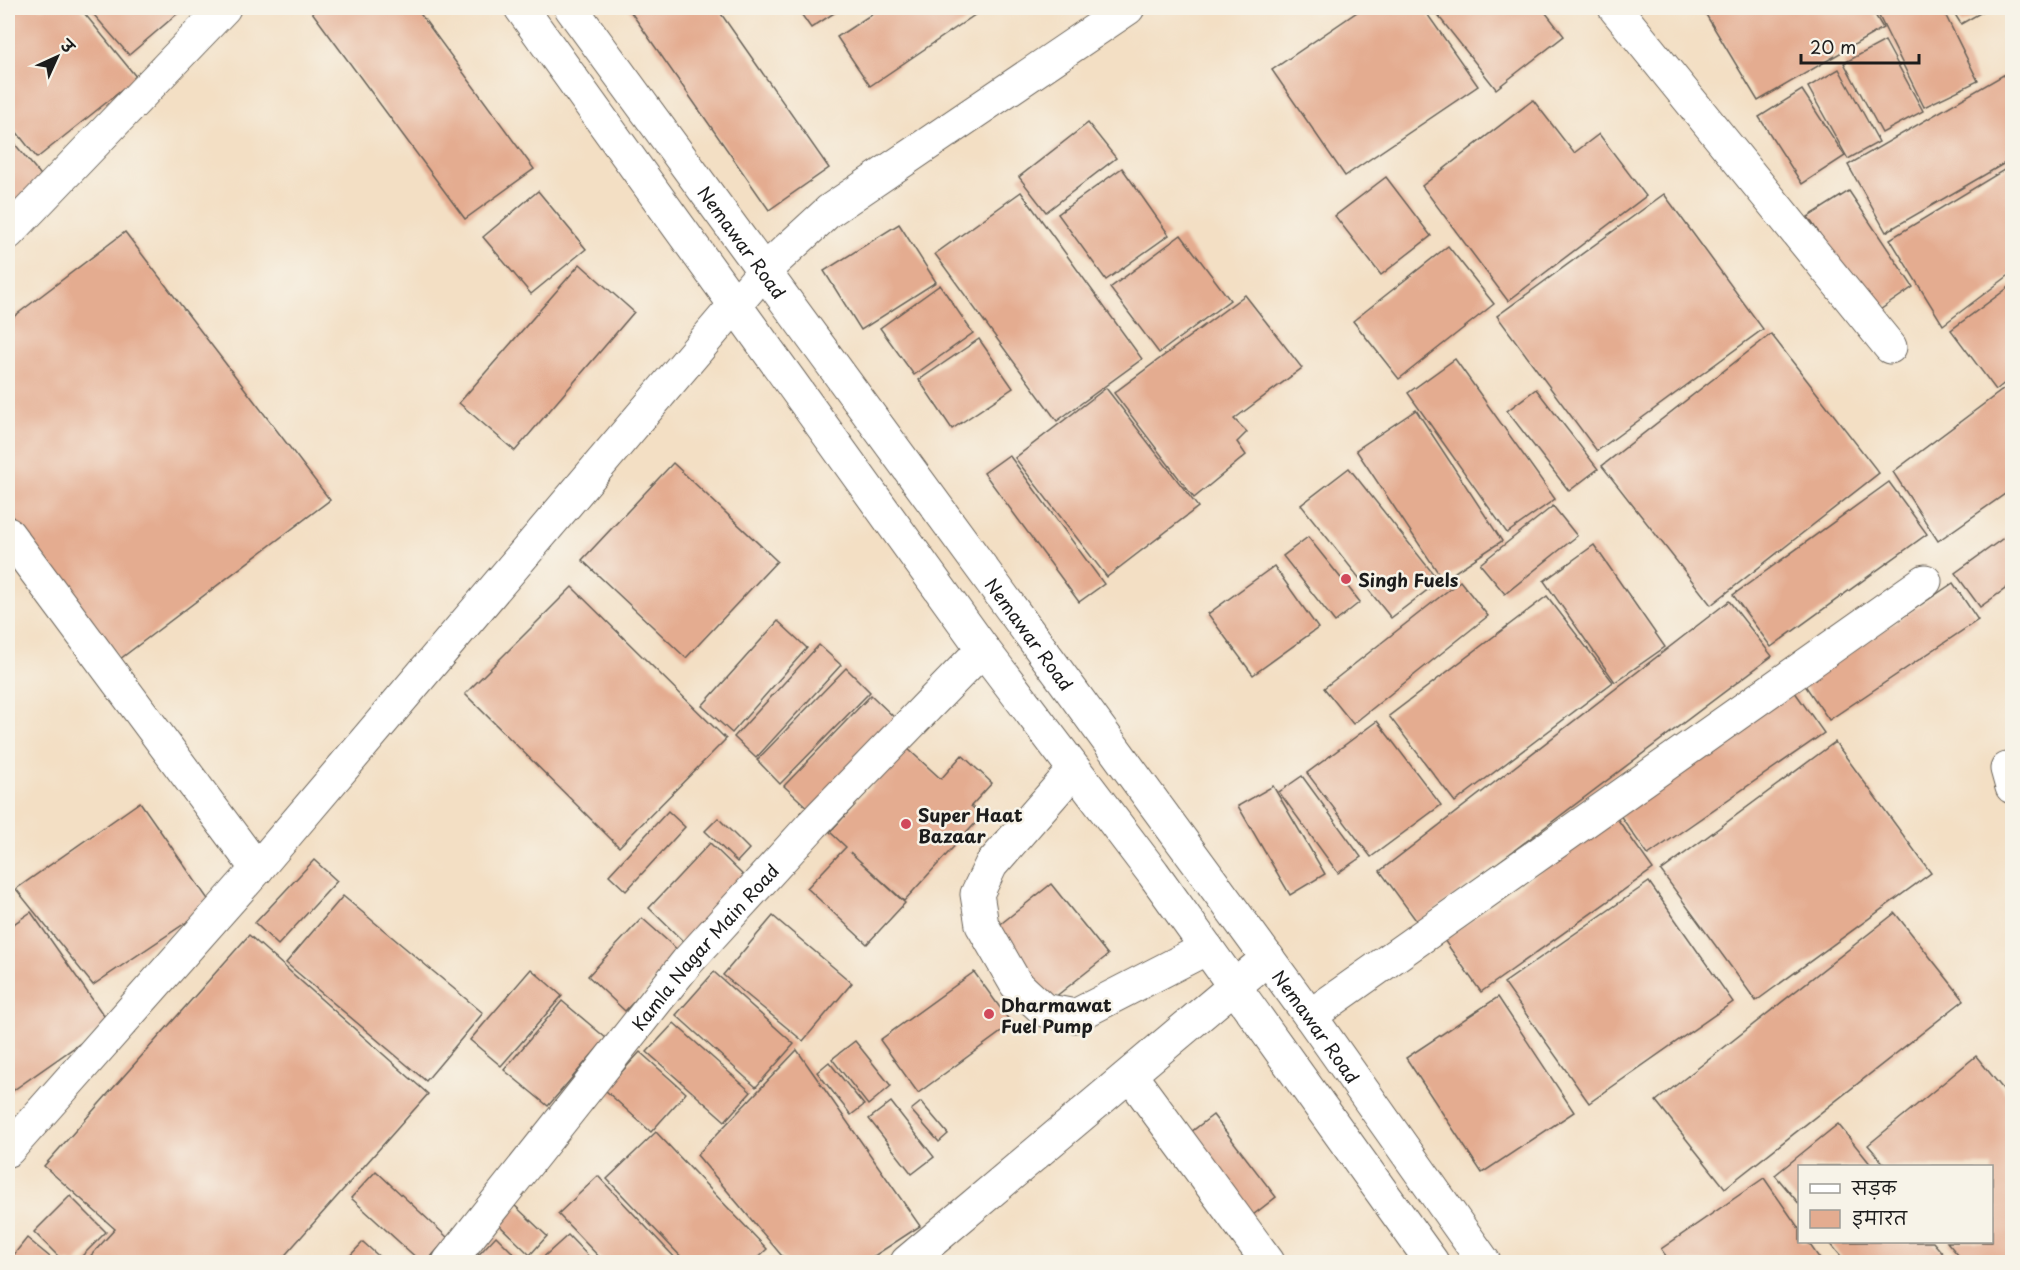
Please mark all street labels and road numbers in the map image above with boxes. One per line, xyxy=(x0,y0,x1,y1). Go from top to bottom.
street label: Nemawar Road xyxy=(692,180,793,304)
street label: Nemawar Road xyxy=(979,572,1080,696)
street label: Kamla Nagar Main Road xyxy=(625,857,784,1036)
street label: Nemawar Road xyxy=(1267,964,1367,1088)

